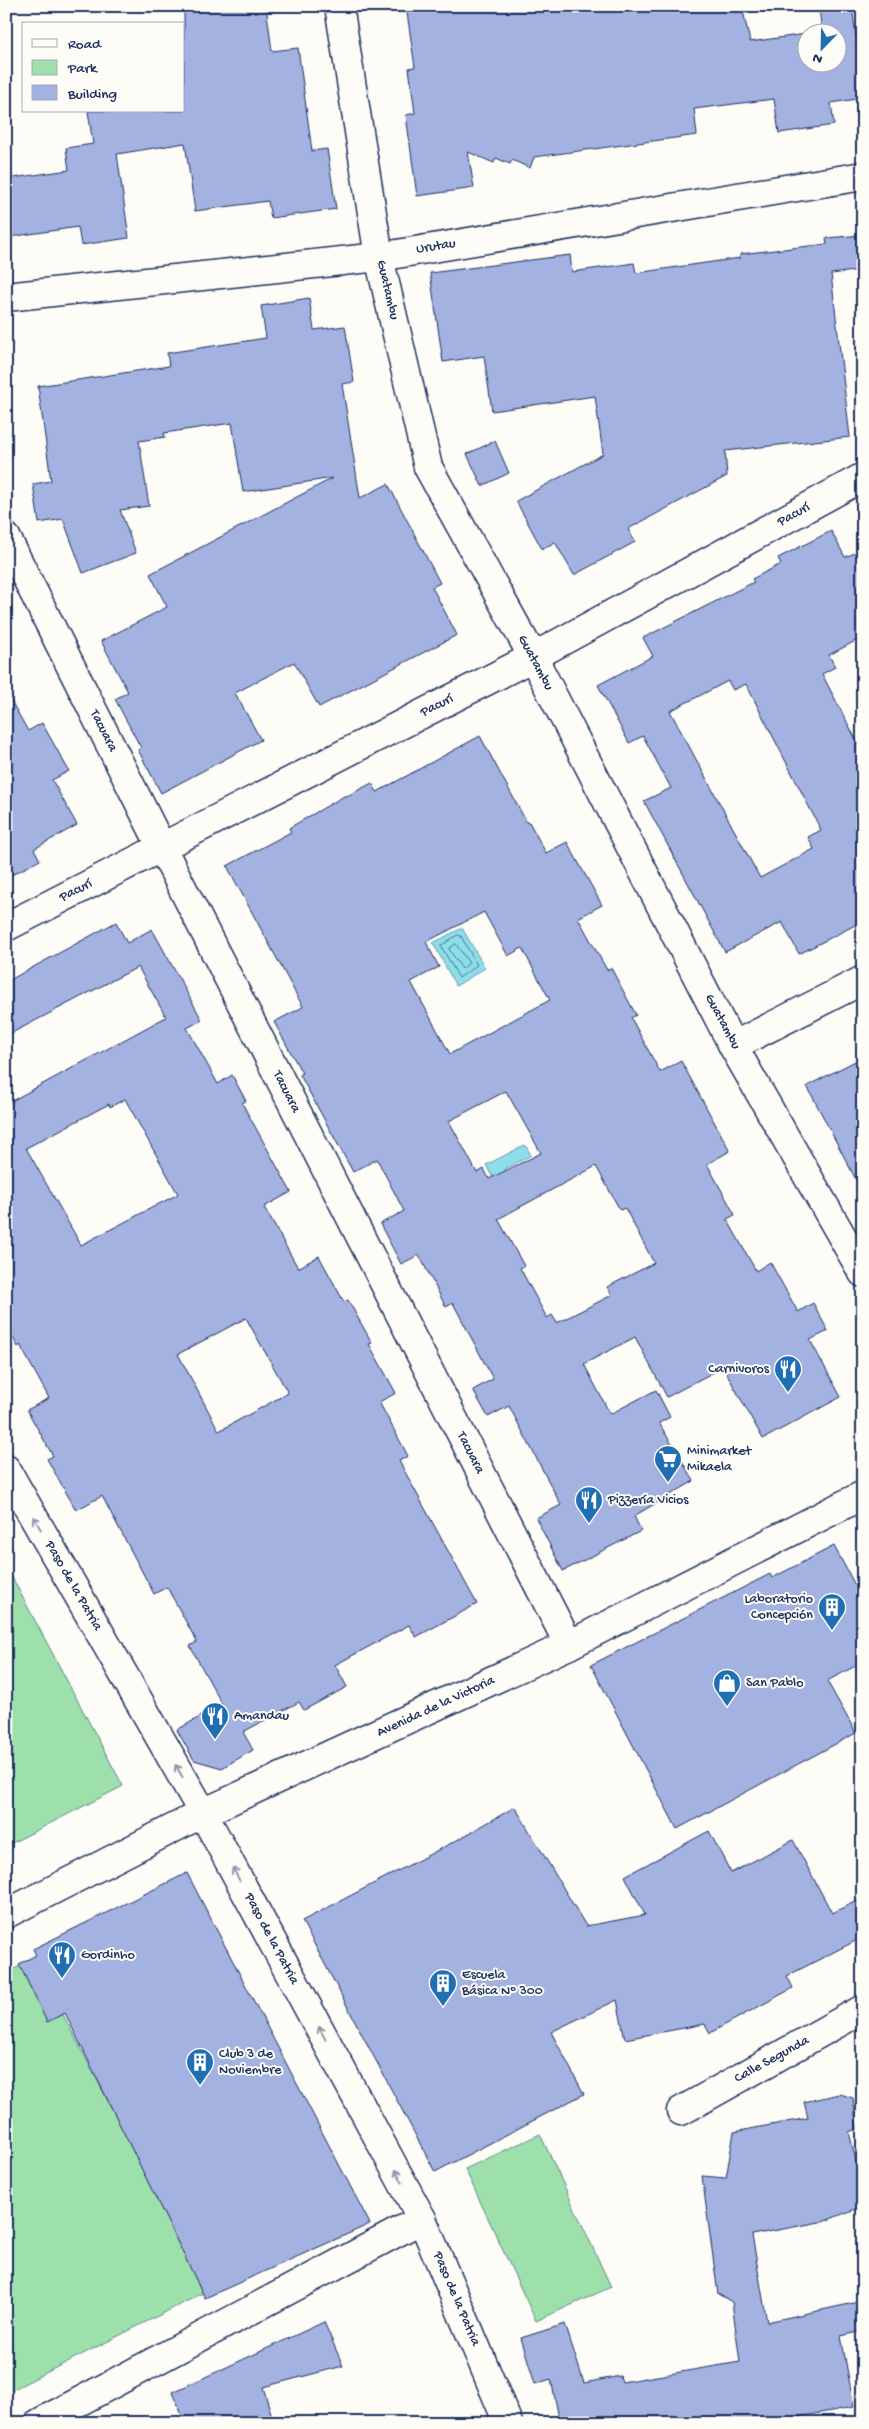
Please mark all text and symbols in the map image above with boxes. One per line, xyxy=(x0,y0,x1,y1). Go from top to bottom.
legend xyxy=(22,22,185,112)
north arrow xyxy=(796,22,846,72)
text: Road xyxy=(68,36,102,54)
text: N xyxy=(810,48,825,67)
text: Park xyxy=(67,60,98,78)
text: Building xyxy=(67,86,117,104)
street label: Urutau xyxy=(415,235,457,258)
street label: Guatambu xyxy=(372,259,402,322)
street label: Pacurí xyxy=(774,499,814,531)
street label: Guatambu xyxy=(513,632,557,694)
street label: Pacurí xyxy=(417,690,457,722)
street label: Tacuara xyxy=(85,706,121,756)
street label: Pacurí xyxy=(56,875,96,907)
street label: Guatambu xyxy=(700,991,744,1053)
street label: Tacuara xyxy=(268,1067,304,1117)
restaurant icon: Carnivoros xyxy=(773,1354,803,1393)
place label: Carnivoros xyxy=(708,1361,770,1378)
street label: Tacuara xyxy=(452,1428,488,1478)
place label: Minimarket Mikaela xyxy=(687,1443,753,1476)
supermarket icon: Minimarket Mikaela xyxy=(653,1444,683,1483)
restaurant icon: Pizzería Vicios xyxy=(574,1485,604,1524)
place label: Pizzería Vicios xyxy=(607,1492,689,1509)
one-way arrow xyxy=(32,1517,42,1531)
street label: Paso de la Patria xyxy=(40,1537,106,1635)
place label: Laboratorio Concepción xyxy=(744,1591,813,1624)
building icon: Laboratorio Concepción xyxy=(817,1592,847,1631)
shop icon: San Pablo xyxy=(712,1668,742,1707)
street label: Avenida de la Victoria xyxy=(374,1672,499,1742)
place label: San Pablo xyxy=(746,1675,803,1692)
restaurant icon: Amandau xyxy=(200,1701,230,1740)
place label: Amandau xyxy=(234,1708,290,1725)
one-way arrow xyxy=(174,1763,184,1778)
one-way arrow xyxy=(231,1867,240,1882)
street label: Paso de la Patria xyxy=(239,1889,303,1989)
restaurant icon: Gordinho xyxy=(47,1940,77,1979)
place label: Gordinho xyxy=(81,1947,135,1964)
place label: Escuela Básica Nº 300 xyxy=(461,1967,543,2000)
building icon: Escuela Básica Nº 300 xyxy=(428,1968,458,2007)
one-way arrow xyxy=(317,2025,327,2040)
street label: Calle Segunda xyxy=(732,2032,813,2088)
place label: Club 3 de Noviembre xyxy=(219,2046,282,2079)
building icon: Club 3 de Noviembre xyxy=(185,2047,215,2086)
one-way arrow xyxy=(394,2168,404,2183)
street label: Paso de la Patria xyxy=(428,2248,484,2350)

